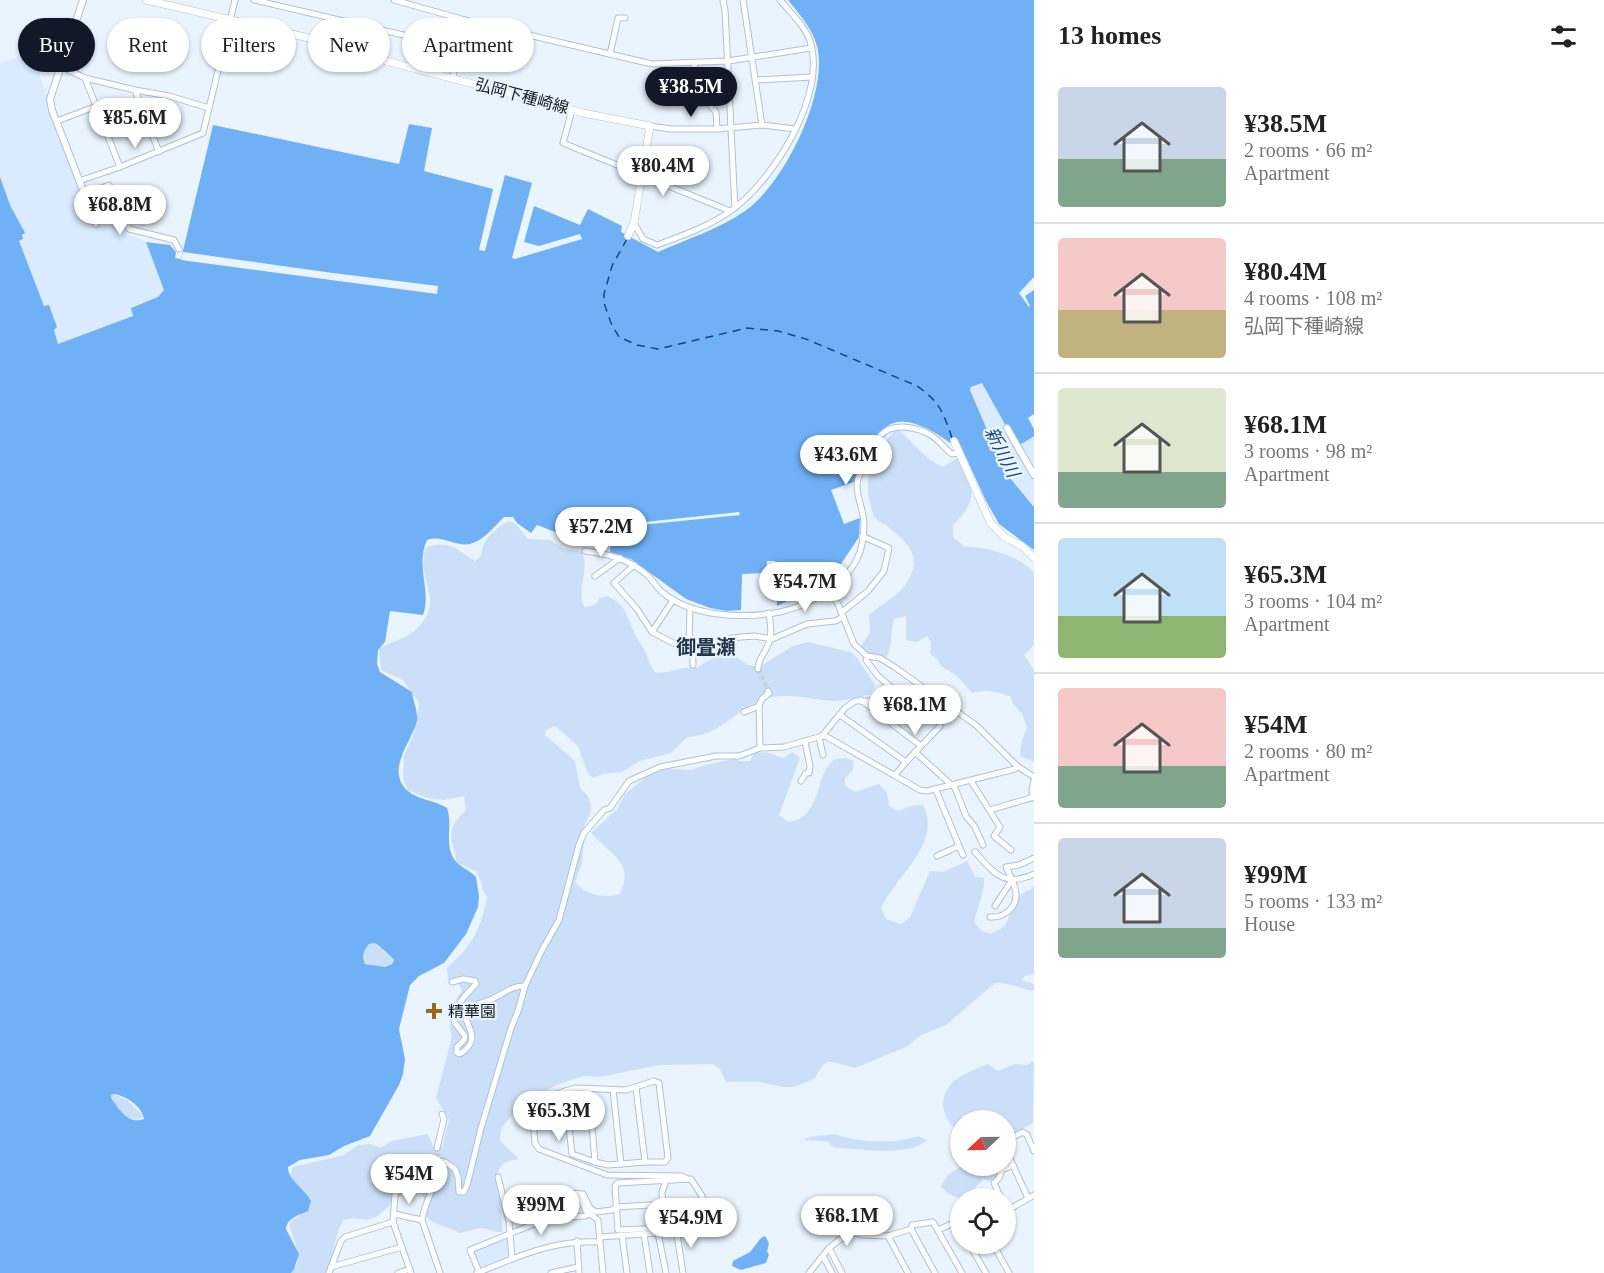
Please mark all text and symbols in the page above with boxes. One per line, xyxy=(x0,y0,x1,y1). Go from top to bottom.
chip: Buy xyxy=(18,18,95,72)
chip: Rent xyxy=(107,18,189,72)
chip: Filters xyxy=(201,18,296,72)
chip: New xyxy=(308,18,390,72)
chip: Apartment xyxy=(402,18,534,72)
icon: filters xyxy=(1547,20,1580,53)
text: 13 homes xyxy=(1058,21,1161,50)
pin: ¥38.5M xyxy=(642,67,740,118)
street label: 弘岡下種崎線 xyxy=(473,75,571,117)
text: ¥38.5M xyxy=(659,75,723,97)
pin: ¥85.6M xyxy=(86,98,184,149)
text: ¥85.6M xyxy=(103,106,167,128)
text: ¥38.5M xyxy=(1244,109,1327,138)
icon: home xyxy=(1106,111,1178,183)
text: 2 rooms · 66 m² xyxy=(1244,139,1372,161)
pin: ¥80.4M xyxy=(614,146,712,197)
text: ¥80.4M xyxy=(631,154,695,176)
text: Apartment xyxy=(1244,162,1330,184)
pin: ¥68.8M xyxy=(71,185,169,236)
text: ¥68.8M xyxy=(88,193,152,215)
text: ¥80.4M xyxy=(1244,257,1327,286)
icon: home xyxy=(1106,262,1178,334)
text: 4 rooms · 108 m² xyxy=(1244,287,1382,309)
text: 弘岡下種崎線 xyxy=(1244,315,1364,337)
text: ¥68.1M xyxy=(1244,410,1327,439)
icon: home xyxy=(1106,412,1178,484)
water label: 新川川 xyxy=(981,423,1024,482)
pin: ¥43.6M xyxy=(797,435,895,486)
text: 3 rooms · 98 m² xyxy=(1244,440,1372,462)
text: ¥43.6M xyxy=(814,443,878,465)
text: Apartment xyxy=(1244,463,1330,485)
pin: ¥57.2M xyxy=(552,507,650,558)
text: ¥57.2M xyxy=(569,515,633,537)
text: ¥65.3M xyxy=(1244,560,1327,589)
pin: ¥54.7M xyxy=(756,562,854,613)
icon: home xyxy=(1106,562,1178,634)
text: ¥54.7M xyxy=(773,570,837,592)
text: 3 rooms · 104 m² xyxy=(1244,590,1382,612)
text: Apartment xyxy=(1244,613,1330,635)
district label: 御畳瀬 xyxy=(676,636,736,658)
pin: ¥68.1M xyxy=(866,685,964,736)
text: ¥68.1M xyxy=(883,693,947,715)
text: ¥54M xyxy=(1244,710,1308,739)
icon: home xyxy=(1106,712,1178,784)
text: 2 rooms · 80 m² xyxy=(1244,740,1372,762)
text: Apartment xyxy=(1244,763,1330,785)
text: ¥99M xyxy=(1244,860,1308,889)
icon: home xyxy=(1106,862,1178,934)
text: 5 rooms · 133 m² xyxy=(1244,890,1382,912)
text: House xyxy=(1244,913,1295,935)
marker: 精華園 xyxy=(425,1002,443,1020)
place label: 精華園 xyxy=(448,1003,496,1020)
pin: ¥65.3M xyxy=(510,1091,608,1142)
text: ¥65.3M xyxy=(527,1099,591,1121)
north arrow xyxy=(950,1110,1016,1176)
map controls xyxy=(950,1110,1016,1254)
pin: ¥54M xyxy=(373,1154,445,1205)
text: ¥54M xyxy=(385,1162,433,1184)
pin: ¥99M xyxy=(505,1185,577,1236)
button: locate xyxy=(950,1188,1016,1254)
text: ¥99M xyxy=(517,1193,565,1215)
pin: ¥68.1M xyxy=(798,1196,896,1247)
pin: ¥54.9M xyxy=(642,1198,740,1249)
text: ¥68.1M xyxy=(815,1204,879,1226)
text: ¥54.9M xyxy=(659,1206,723,1228)

